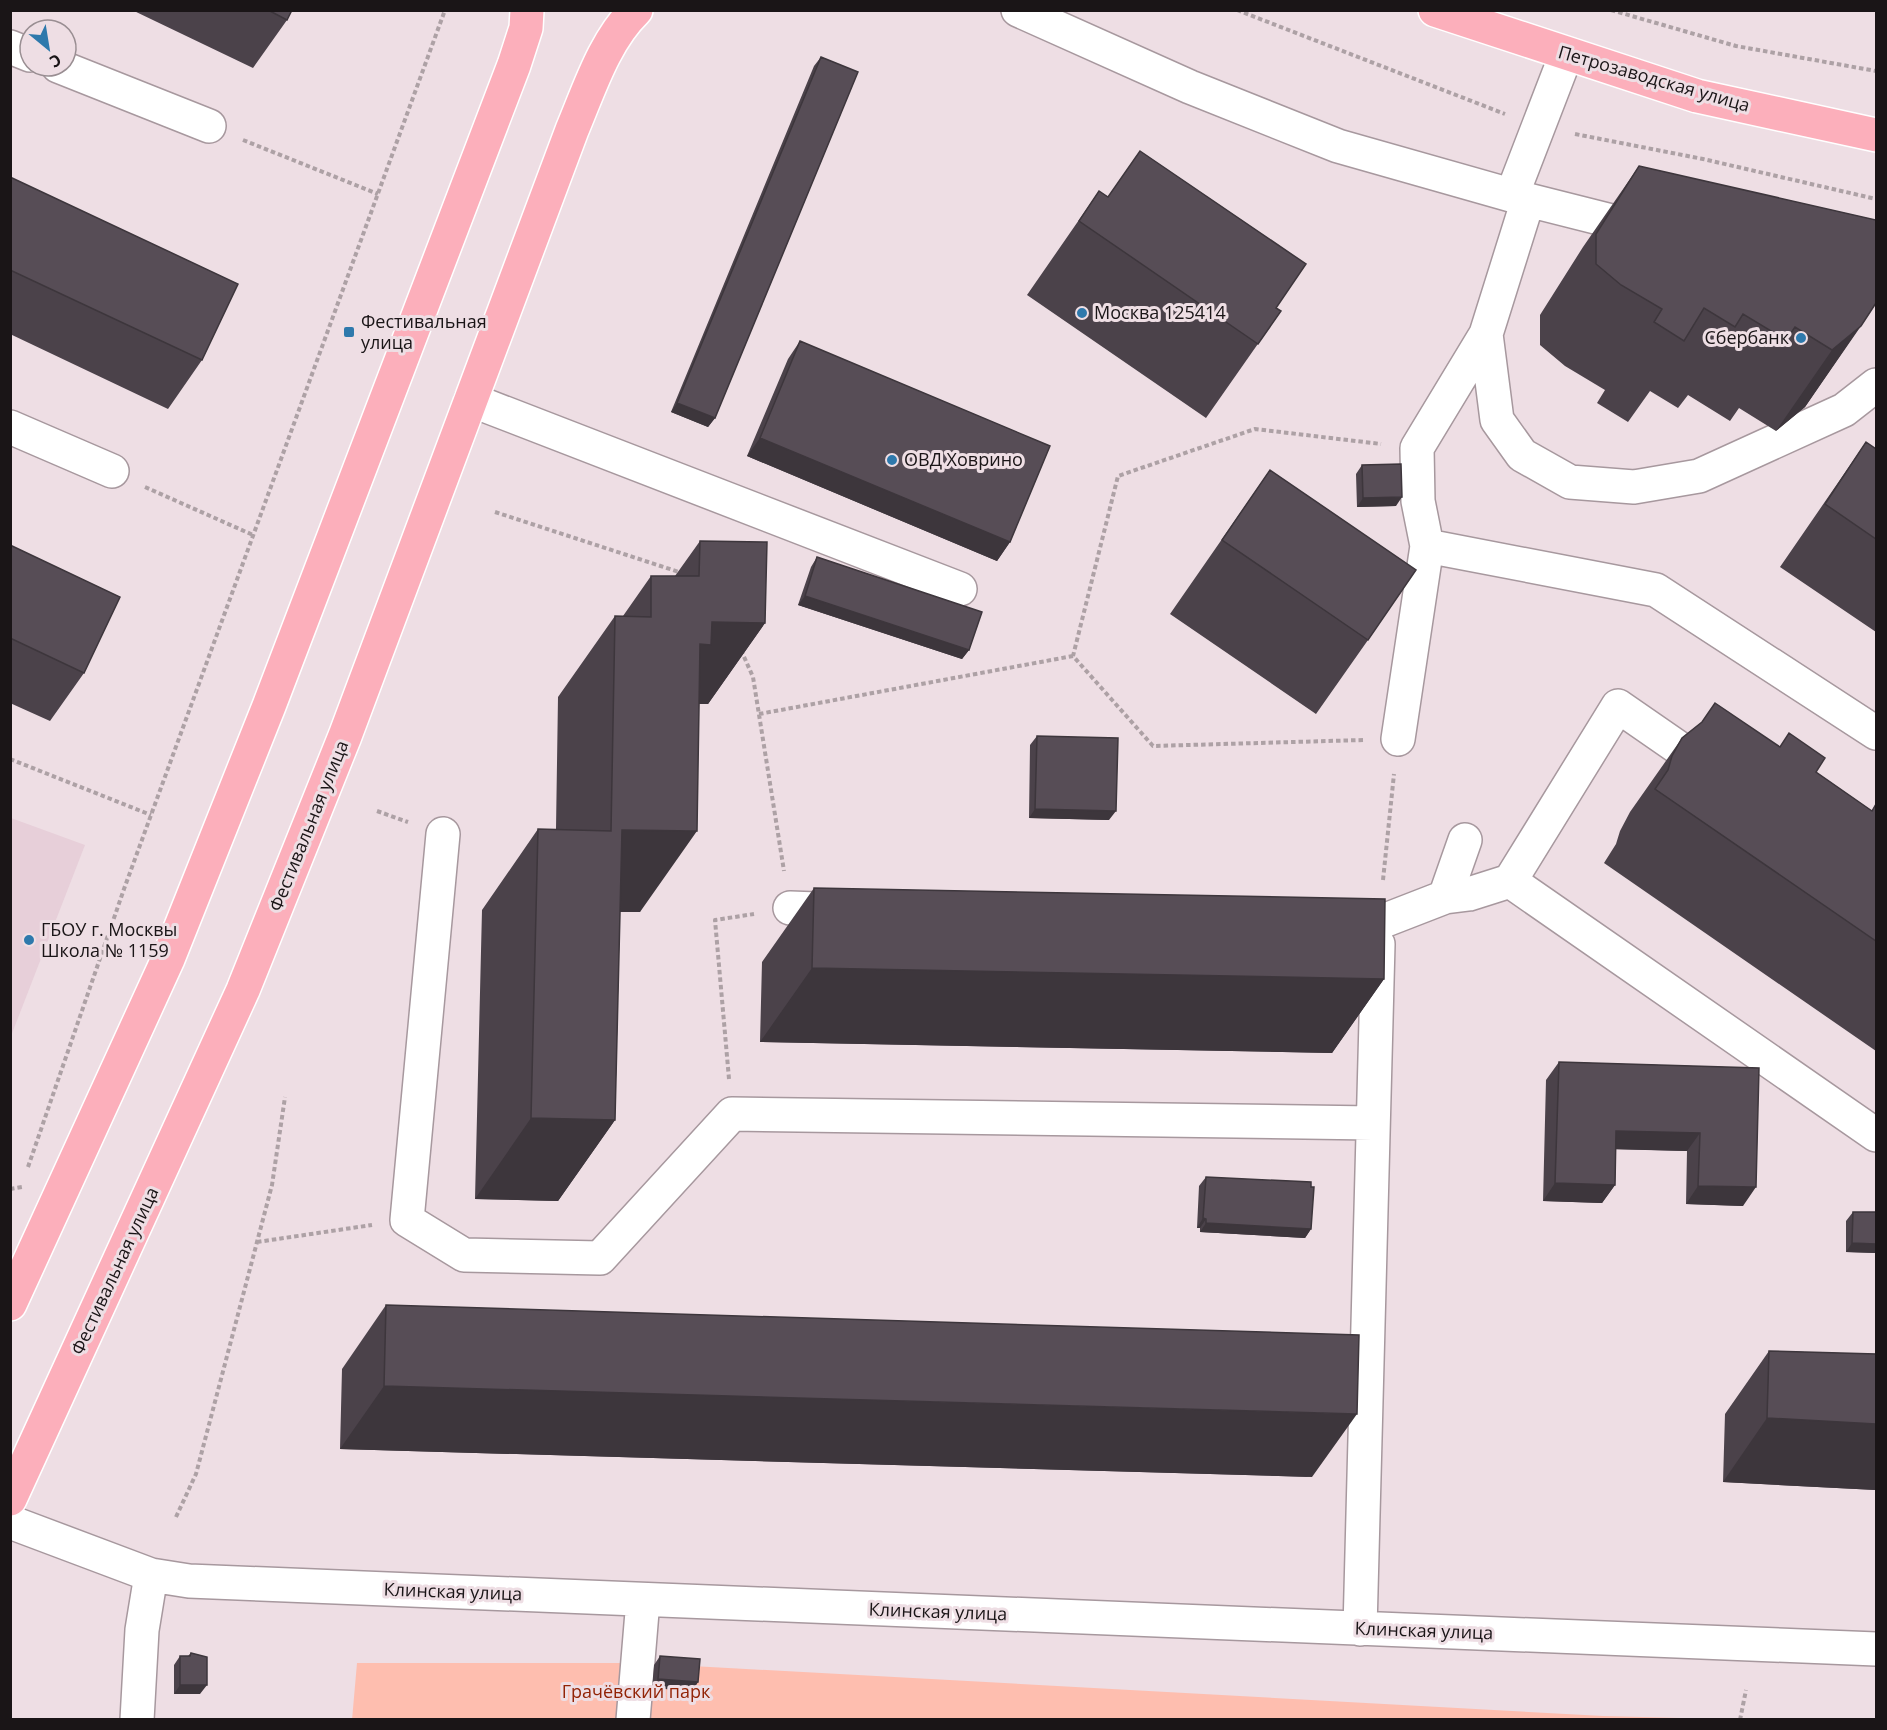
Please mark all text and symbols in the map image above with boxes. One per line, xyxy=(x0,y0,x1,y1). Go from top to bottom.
north arrow xyxy=(18,18,78,78)
street label: Петрозаводская улица xyxy=(1556,39,1753,117)
text: С xyxy=(46,49,65,73)
place label: Москва 125414 xyxy=(1094,300,1226,324)
marker: Москва 125414 xyxy=(1075,306,1089,320)
place label: Фестивальная улица xyxy=(361,309,487,354)
marker: Фестивальная улица xyxy=(342,325,356,339)
place label: Сбербанк xyxy=(1704,325,1790,349)
marker: Сбербанк xyxy=(1794,331,1808,345)
place label: ОВД Ховрино xyxy=(904,447,1023,471)
marker: ОВД Ховрино xyxy=(885,453,899,467)
street label: Фестивальная улица xyxy=(263,737,353,915)
place label: ГБОУ г. Москвы Школа № 1159 xyxy=(41,917,177,962)
marker: ГБОУ г. Москвы Школа № 1159 xyxy=(22,933,36,947)
street label: Фестивальная улица xyxy=(65,1183,163,1358)
street label: Клинская улица xyxy=(383,1577,523,1605)
street label: Клинская улица xyxy=(868,1597,1008,1625)
street label: Клинская улица xyxy=(1354,1616,1494,1644)
park label: Грачёвский парк xyxy=(562,1679,711,1703)

